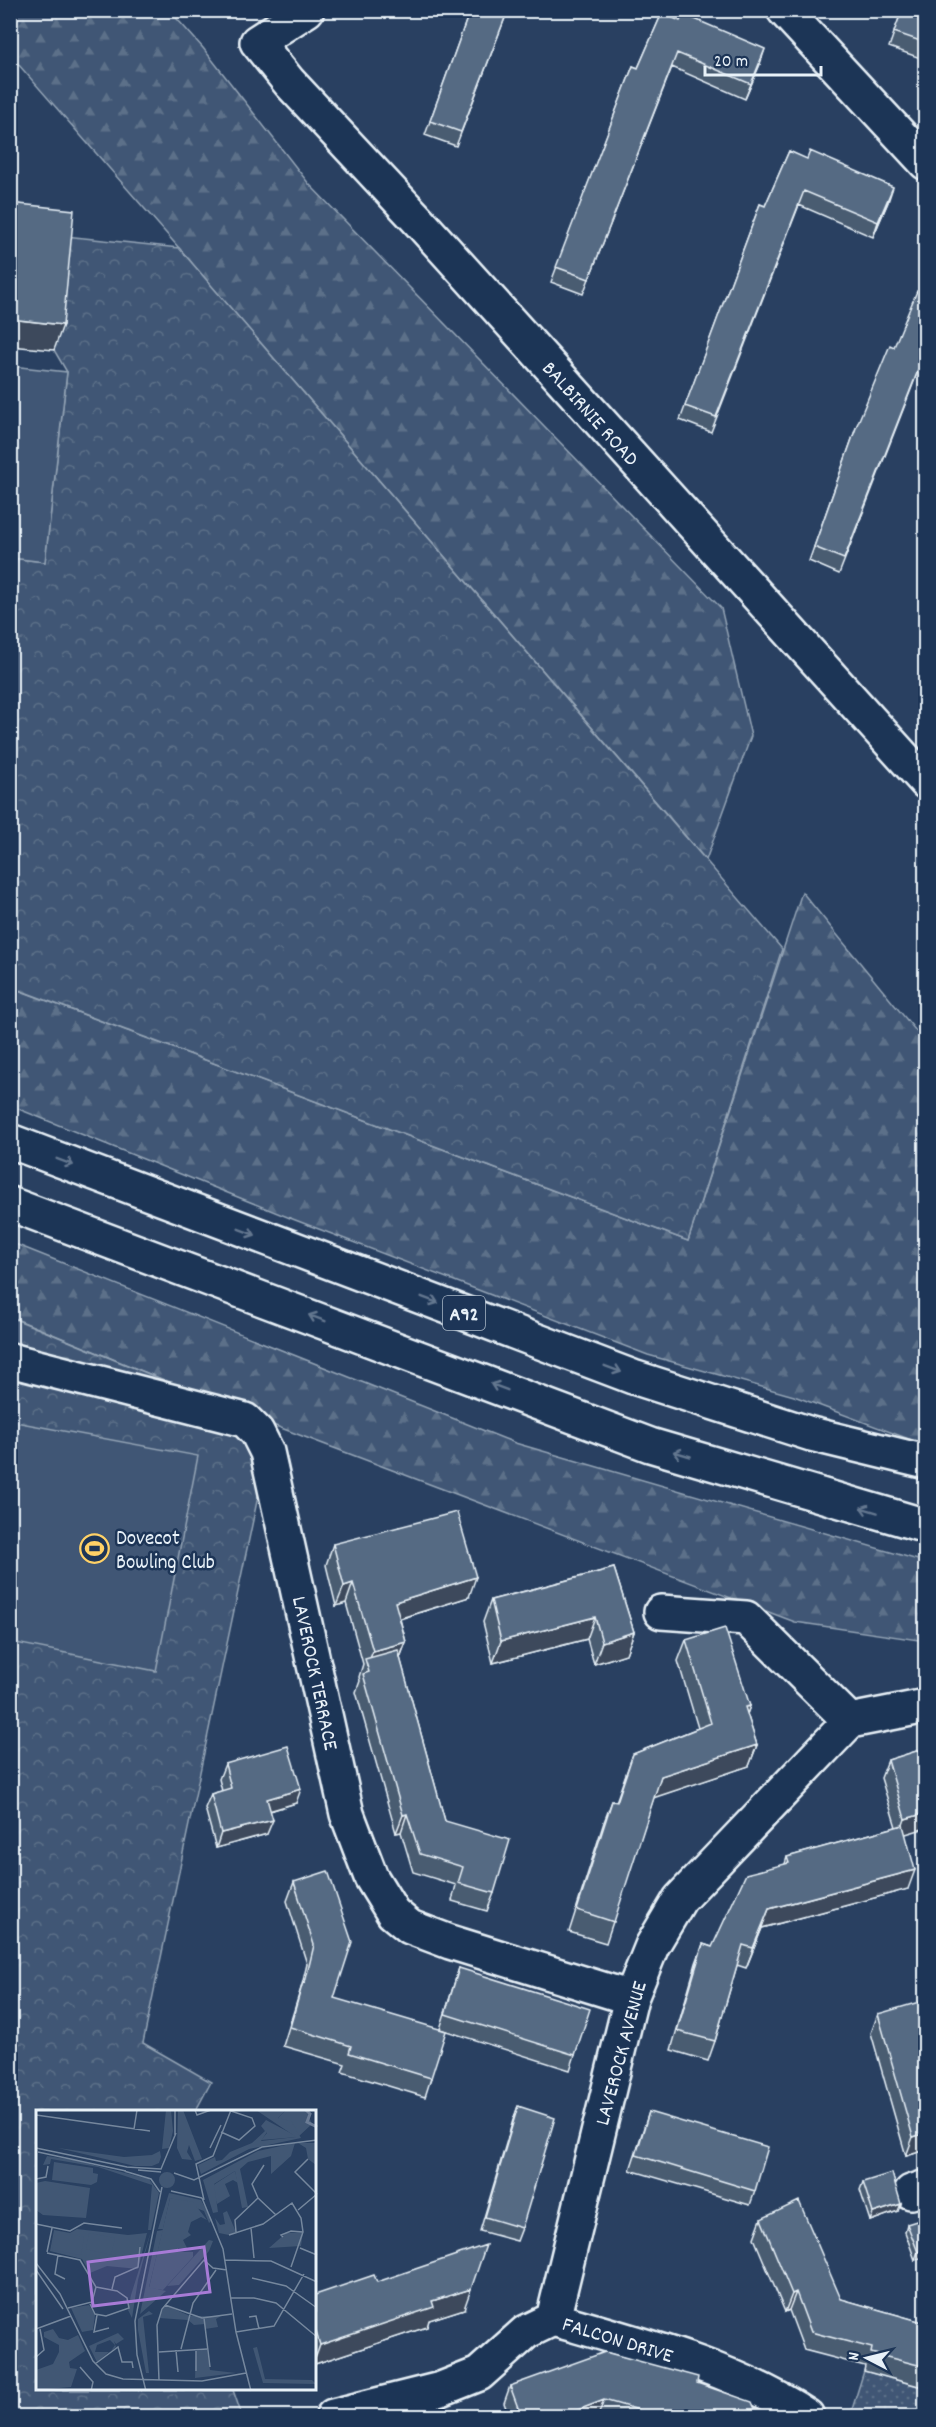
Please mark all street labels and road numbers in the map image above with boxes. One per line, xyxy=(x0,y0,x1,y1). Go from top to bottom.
street label: BALBIRNIE ROAD xyxy=(533,356,644,474)
road number: A92 xyxy=(443,1296,485,1330)
street label: LAVEROCK TERRACE xyxy=(282,1594,344,1754)
street label: LAVEROCK AVENUE xyxy=(589,1978,657,2129)
street label: FALCON DRIVE xyxy=(558,2311,677,2373)

